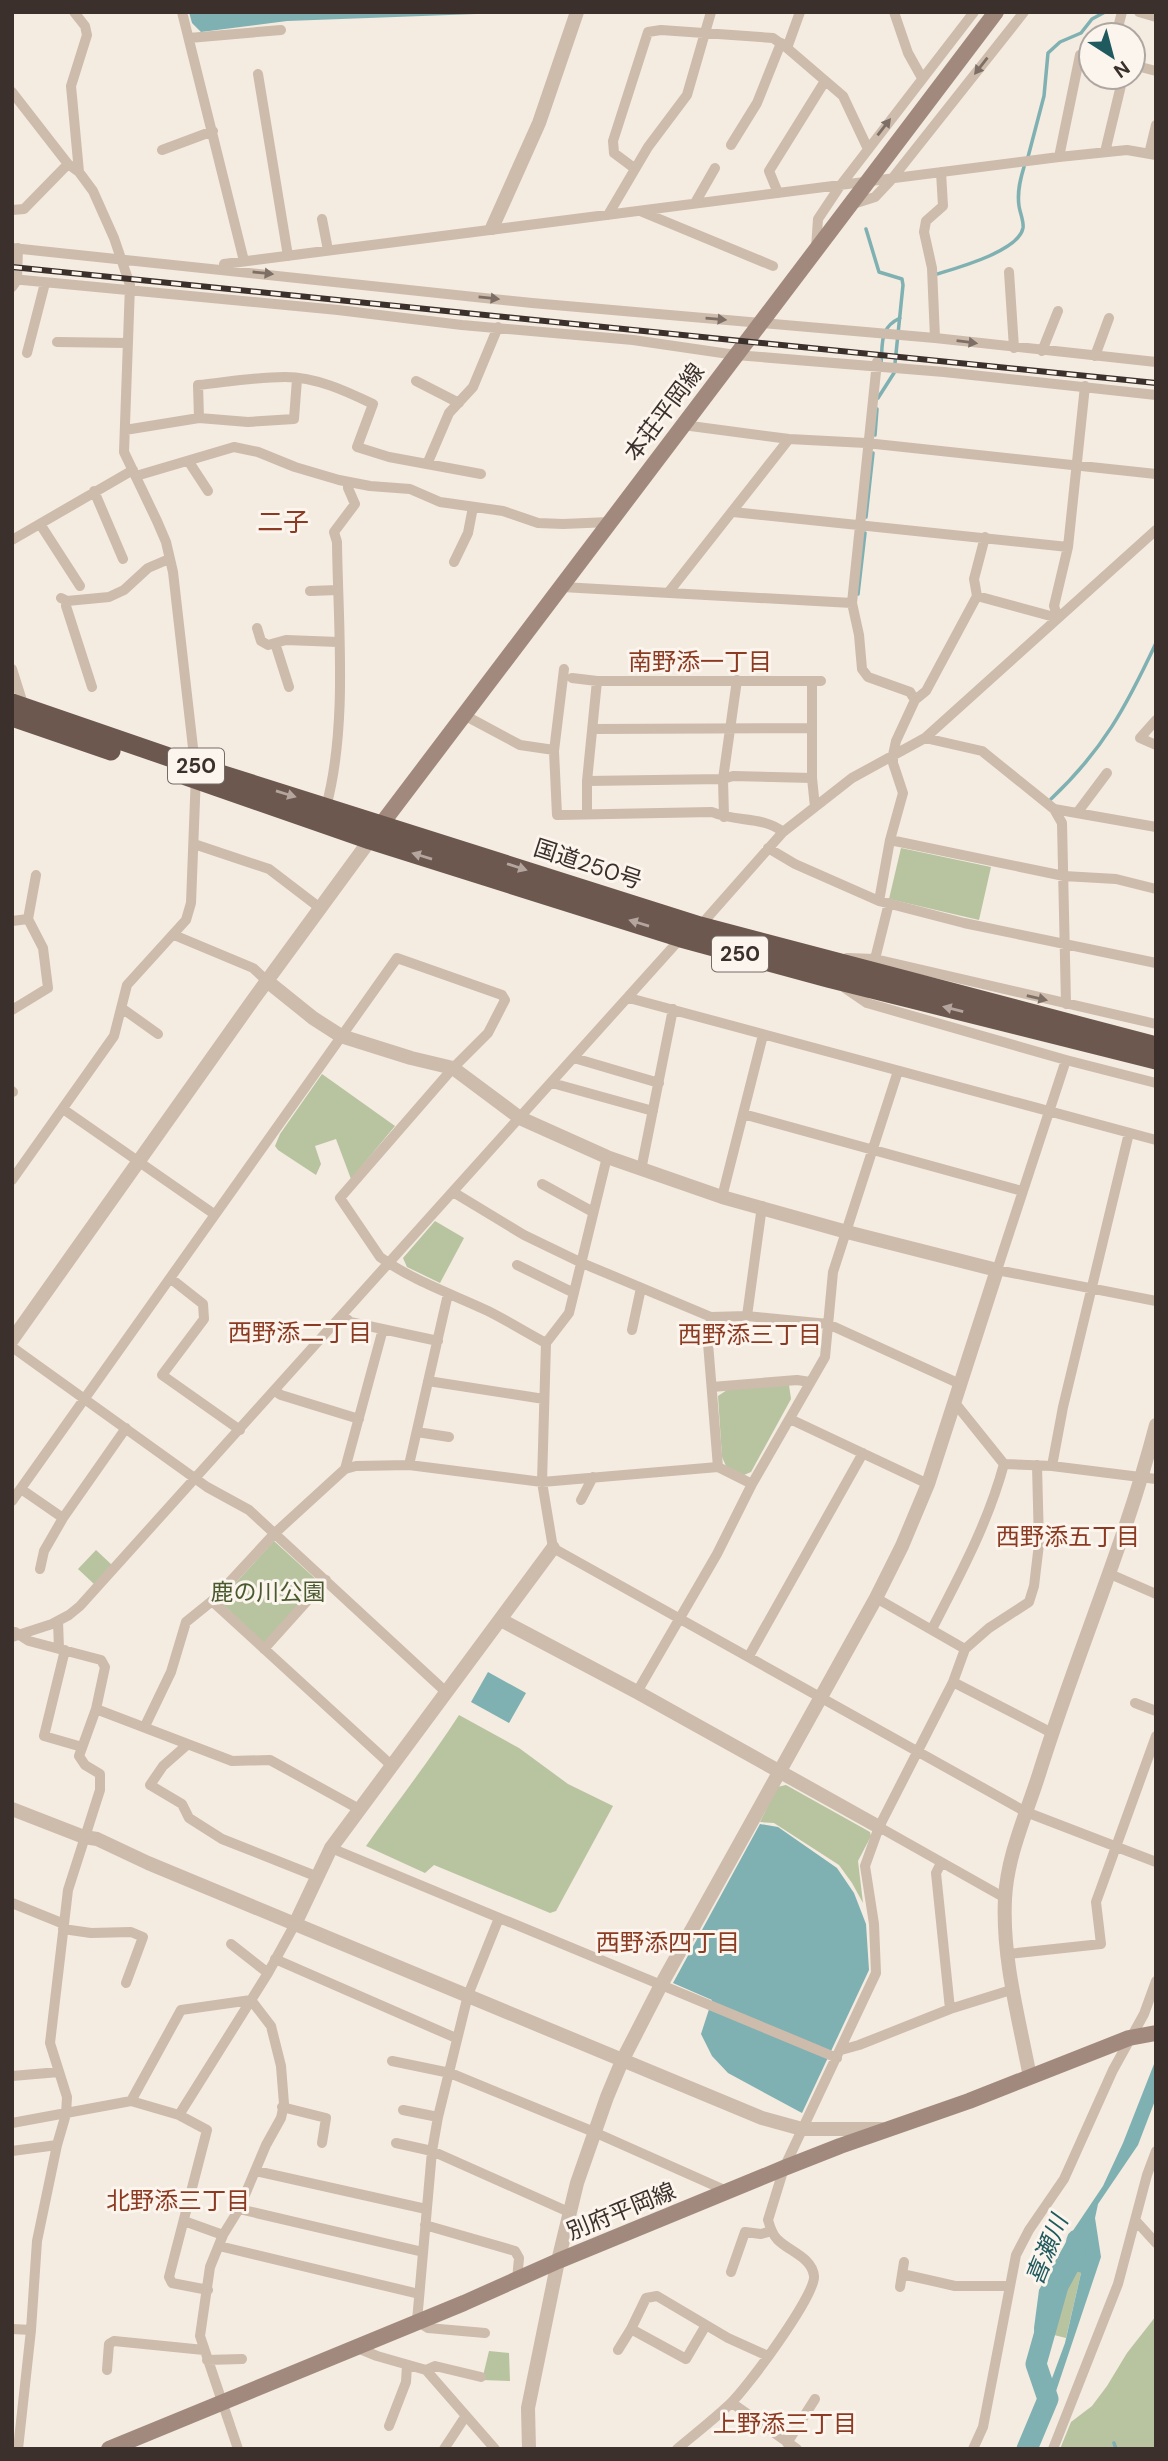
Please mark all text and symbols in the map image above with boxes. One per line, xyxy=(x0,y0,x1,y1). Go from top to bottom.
north arrow xyxy=(1077,21,1147,91)
text: N xyxy=(1109,55,1135,84)
one-way arrow xyxy=(974,56,989,74)
one-way arrow xyxy=(877,118,891,136)
one-way arrow xyxy=(252,268,274,279)
one-way arrow xyxy=(478,293,500,304)
one-way arrow xyxy=(705,314,727,325)
one-way arrow xyxy=(956,336,978,347)
street label: 本荘平岡線 xyxy=(617,357,711,467)
district label: 二子 xyxy=(257,505,309,539)
district label: 南野添一丁目 xyxy=(628,646,772,677)
road number: 250 xyxy=(168,748,224,784)
one-way arrow xyxy=(276,790,297,800)
street label: 国道250号 xyxy=(530,832,646,896)
one-way arrow xyxy=(412,850,433,861)
one-way arrow xyxy=(506,863,527,873)
one-way arrow xyxy=(629,918,650,928)
road number: 250 xyxy=(712,936,768,972)
one-way arrow xyxy=(1026,992,1048,1003)
one-way arrow xyxy=(942,1003,964,1014)
district label: 西野添二丁目 xyxy=(228,1317,372,1348)
district label: 西野添三丁目 xyxy=(678,1319,822,1350)
district label: 西野添五丁目 xyxy=(996,1521,1140,1552)
park label: 鹿の川公園 xyxy=(211,1577,326,1607)
district label: 西野添四丁目 xyxy=(596,1927,740,1958)
street label: 別府平岡線 xyxy=(562,2176,680,2246)
district label: 北野添三丁目 xyxy=(106,2185,250,2216)
water label: 喜瀬川 xyxy=(1019,2208,1076,2289)
district label: 上野添三丁目 xyxy=(713,2408,857,2439)

